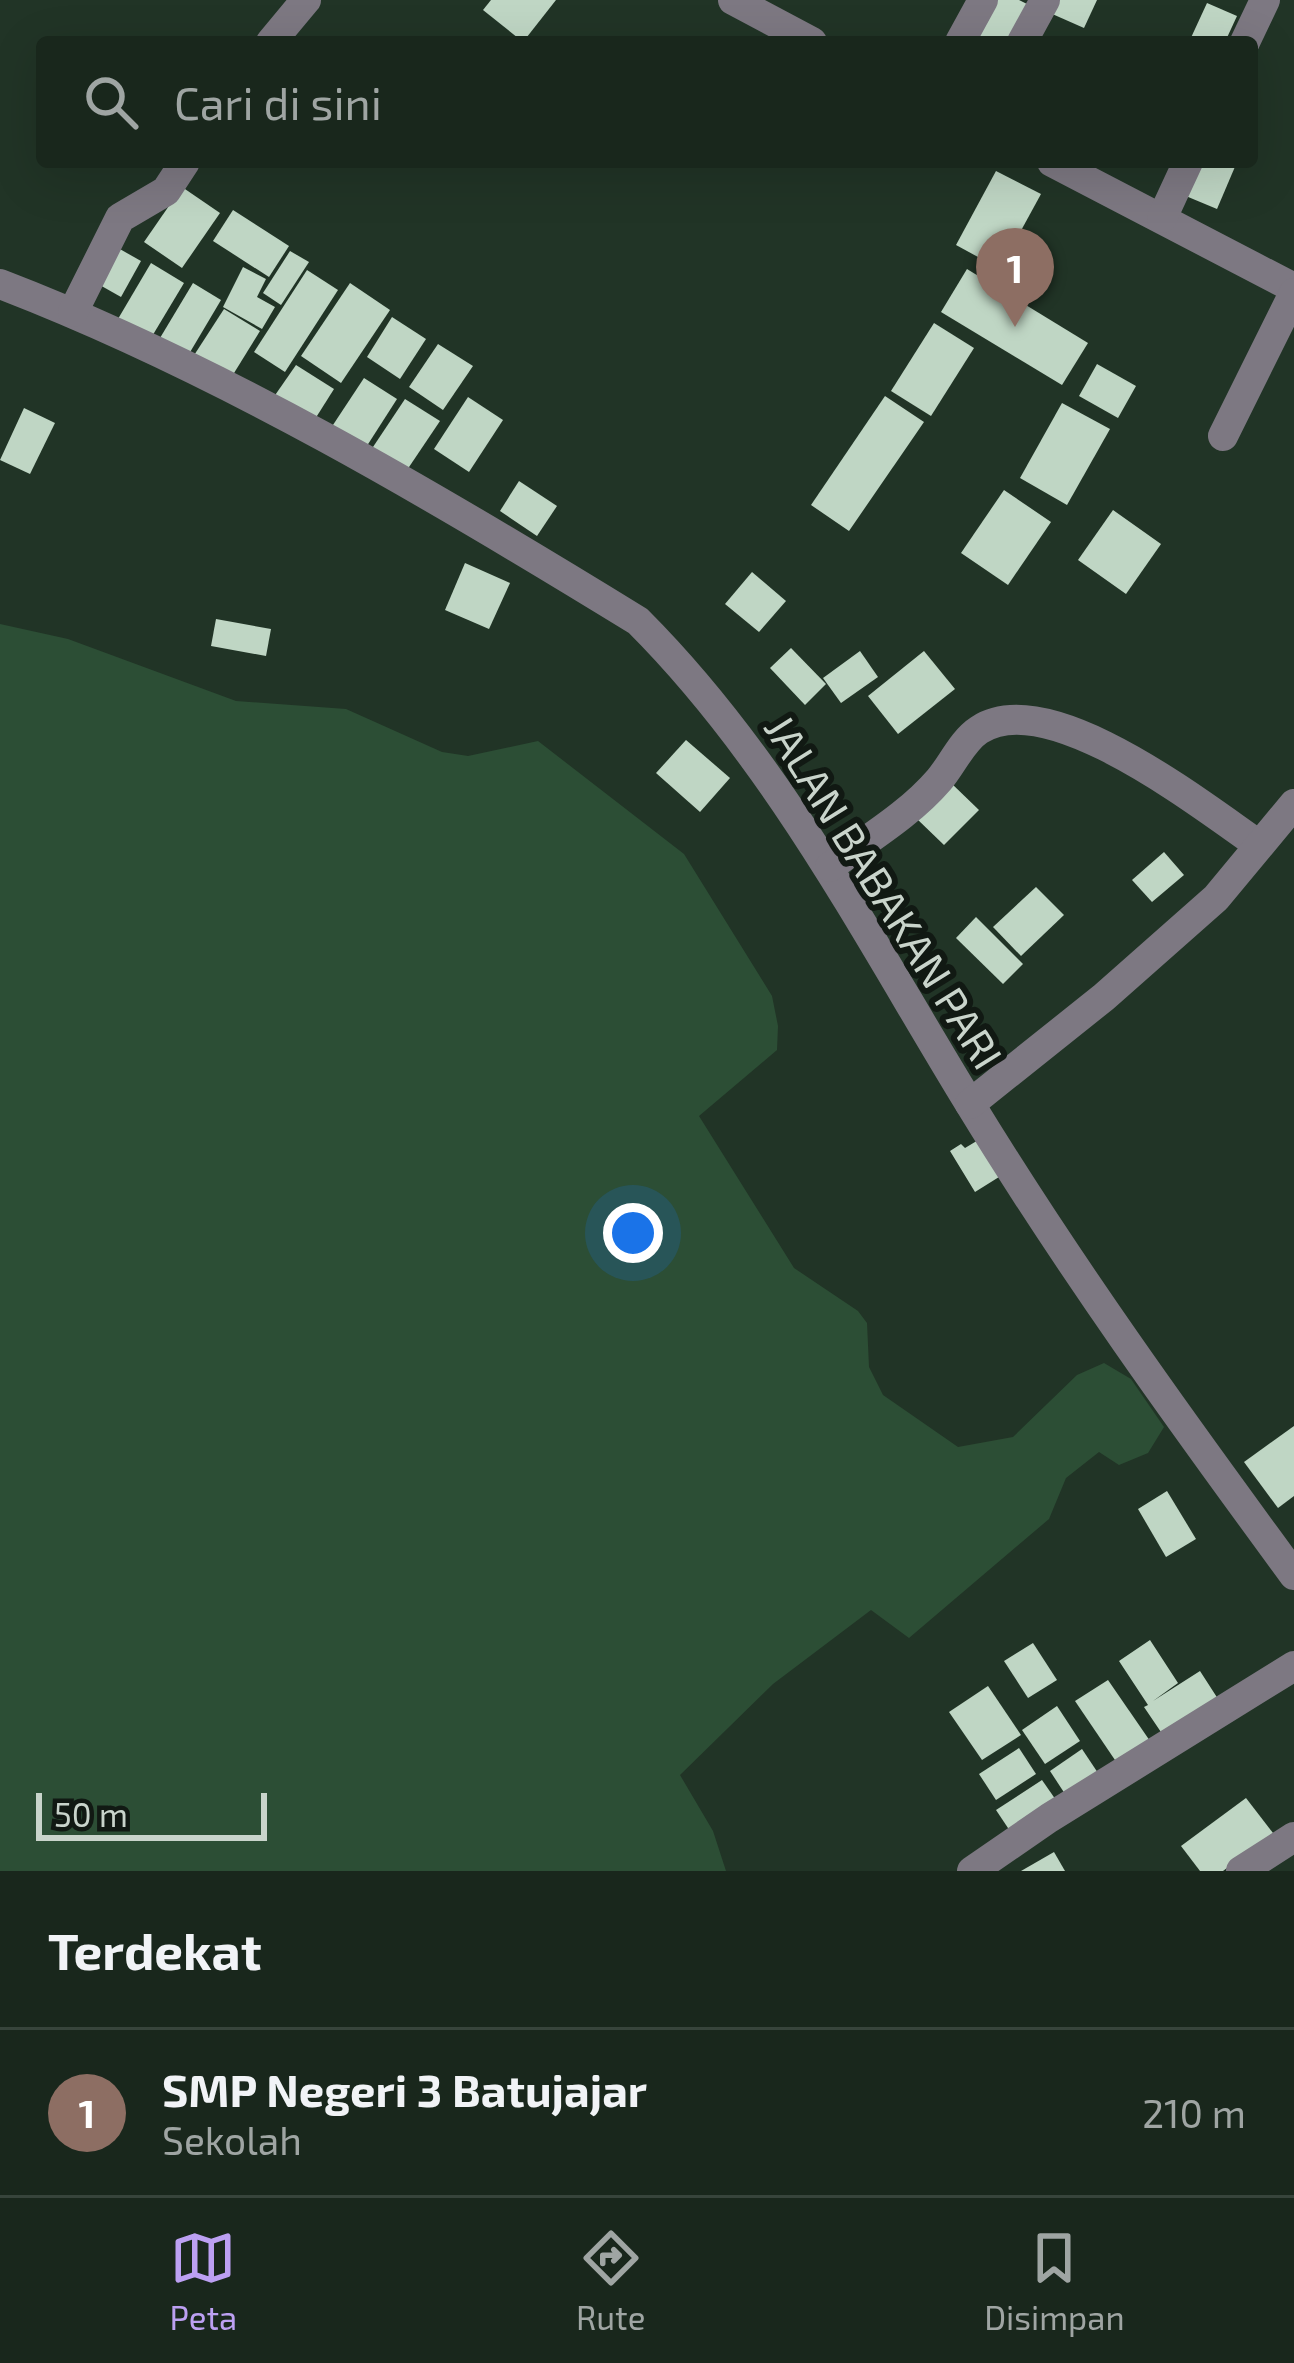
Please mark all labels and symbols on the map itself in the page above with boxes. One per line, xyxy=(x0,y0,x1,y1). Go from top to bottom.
pin: 1 xyxy=(976,228,1054,327)
street label: JALAN BABAKAN PARI xyxy=(756,705,1014,1077)
your location xyxy=(603,1203,663,1263)
scale bar xyxy=(36,1787,267,1840)

